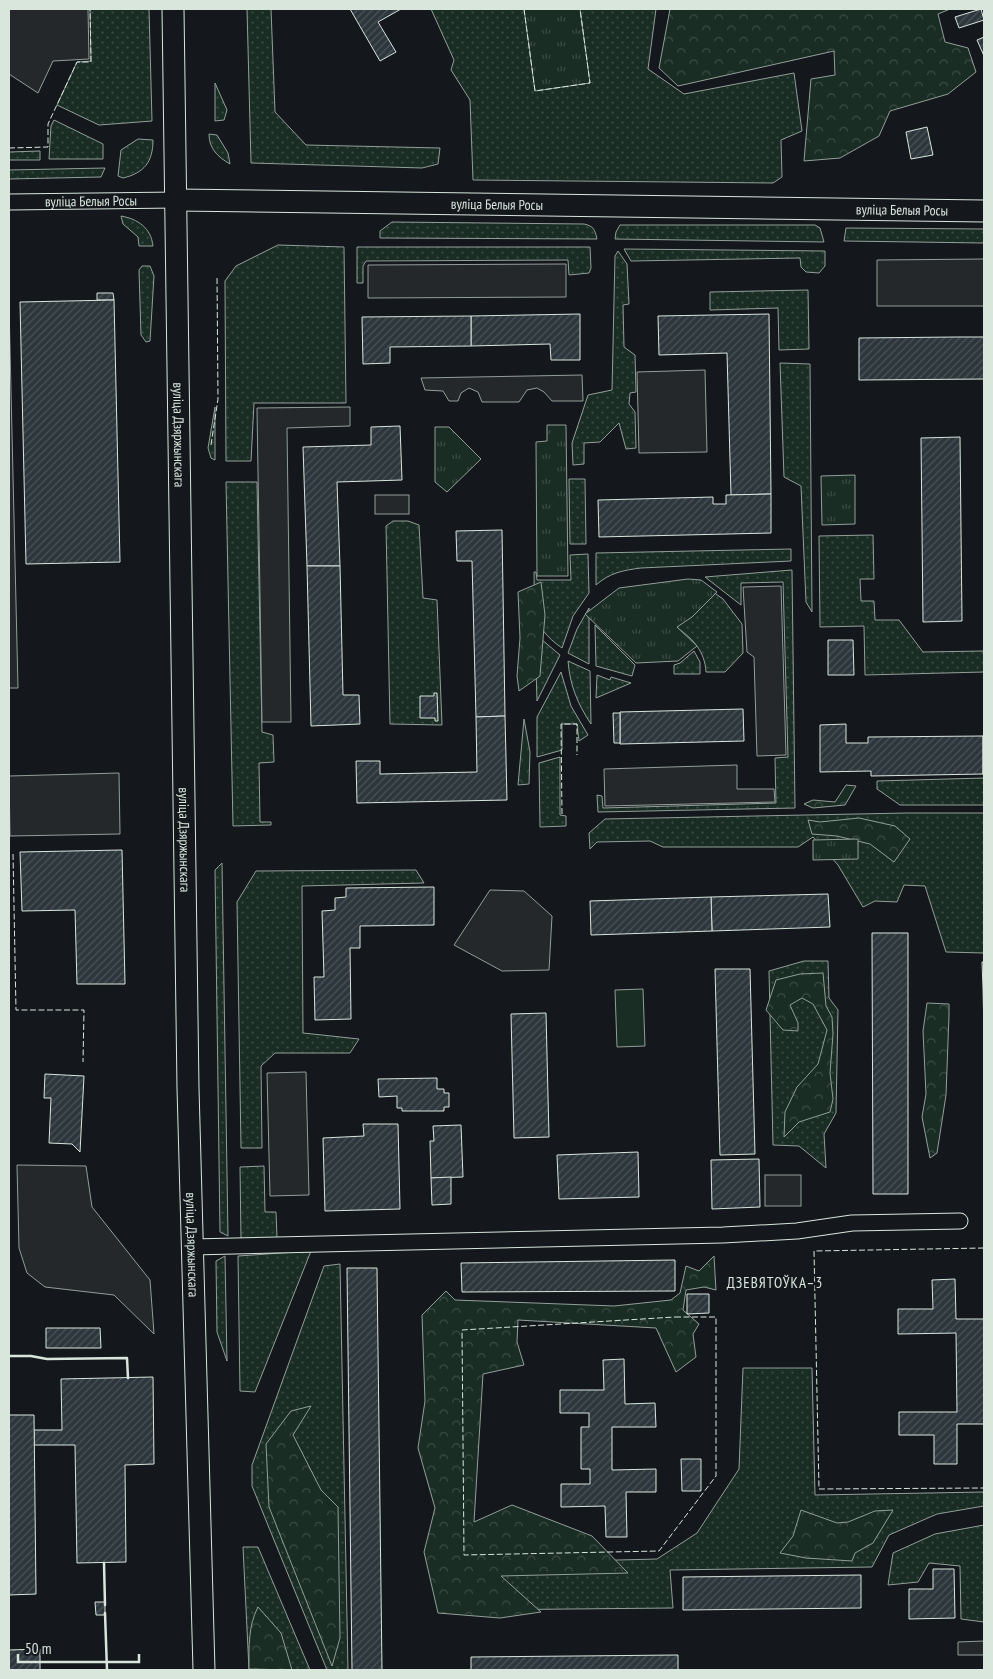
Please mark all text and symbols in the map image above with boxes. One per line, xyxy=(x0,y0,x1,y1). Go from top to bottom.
street label: вуліца Белыя Росы xyxy=(45,191,137,211)
street label: вуліца Белыя Росы xyxy=(451,195,543,214)
street label: вуліца Белыя Росы xyxy=(856,200,948,220)
street label: вуліца Дзяржынскага xyxy=(169,382,189,488)
street label: вуліца Дзяржынскага xyxy=(175,787,194,893)
street label: вуліца Дзяржынскага xyxy=(182,1192,203,1298)
district label: ДЗЕВЯТОЎКА–3 xyxy=(727,1273,823,1292)
scale bar xyxy=(18,1632,139,1664)
text: 50 m xyxy=(25,1639,51,1658)

